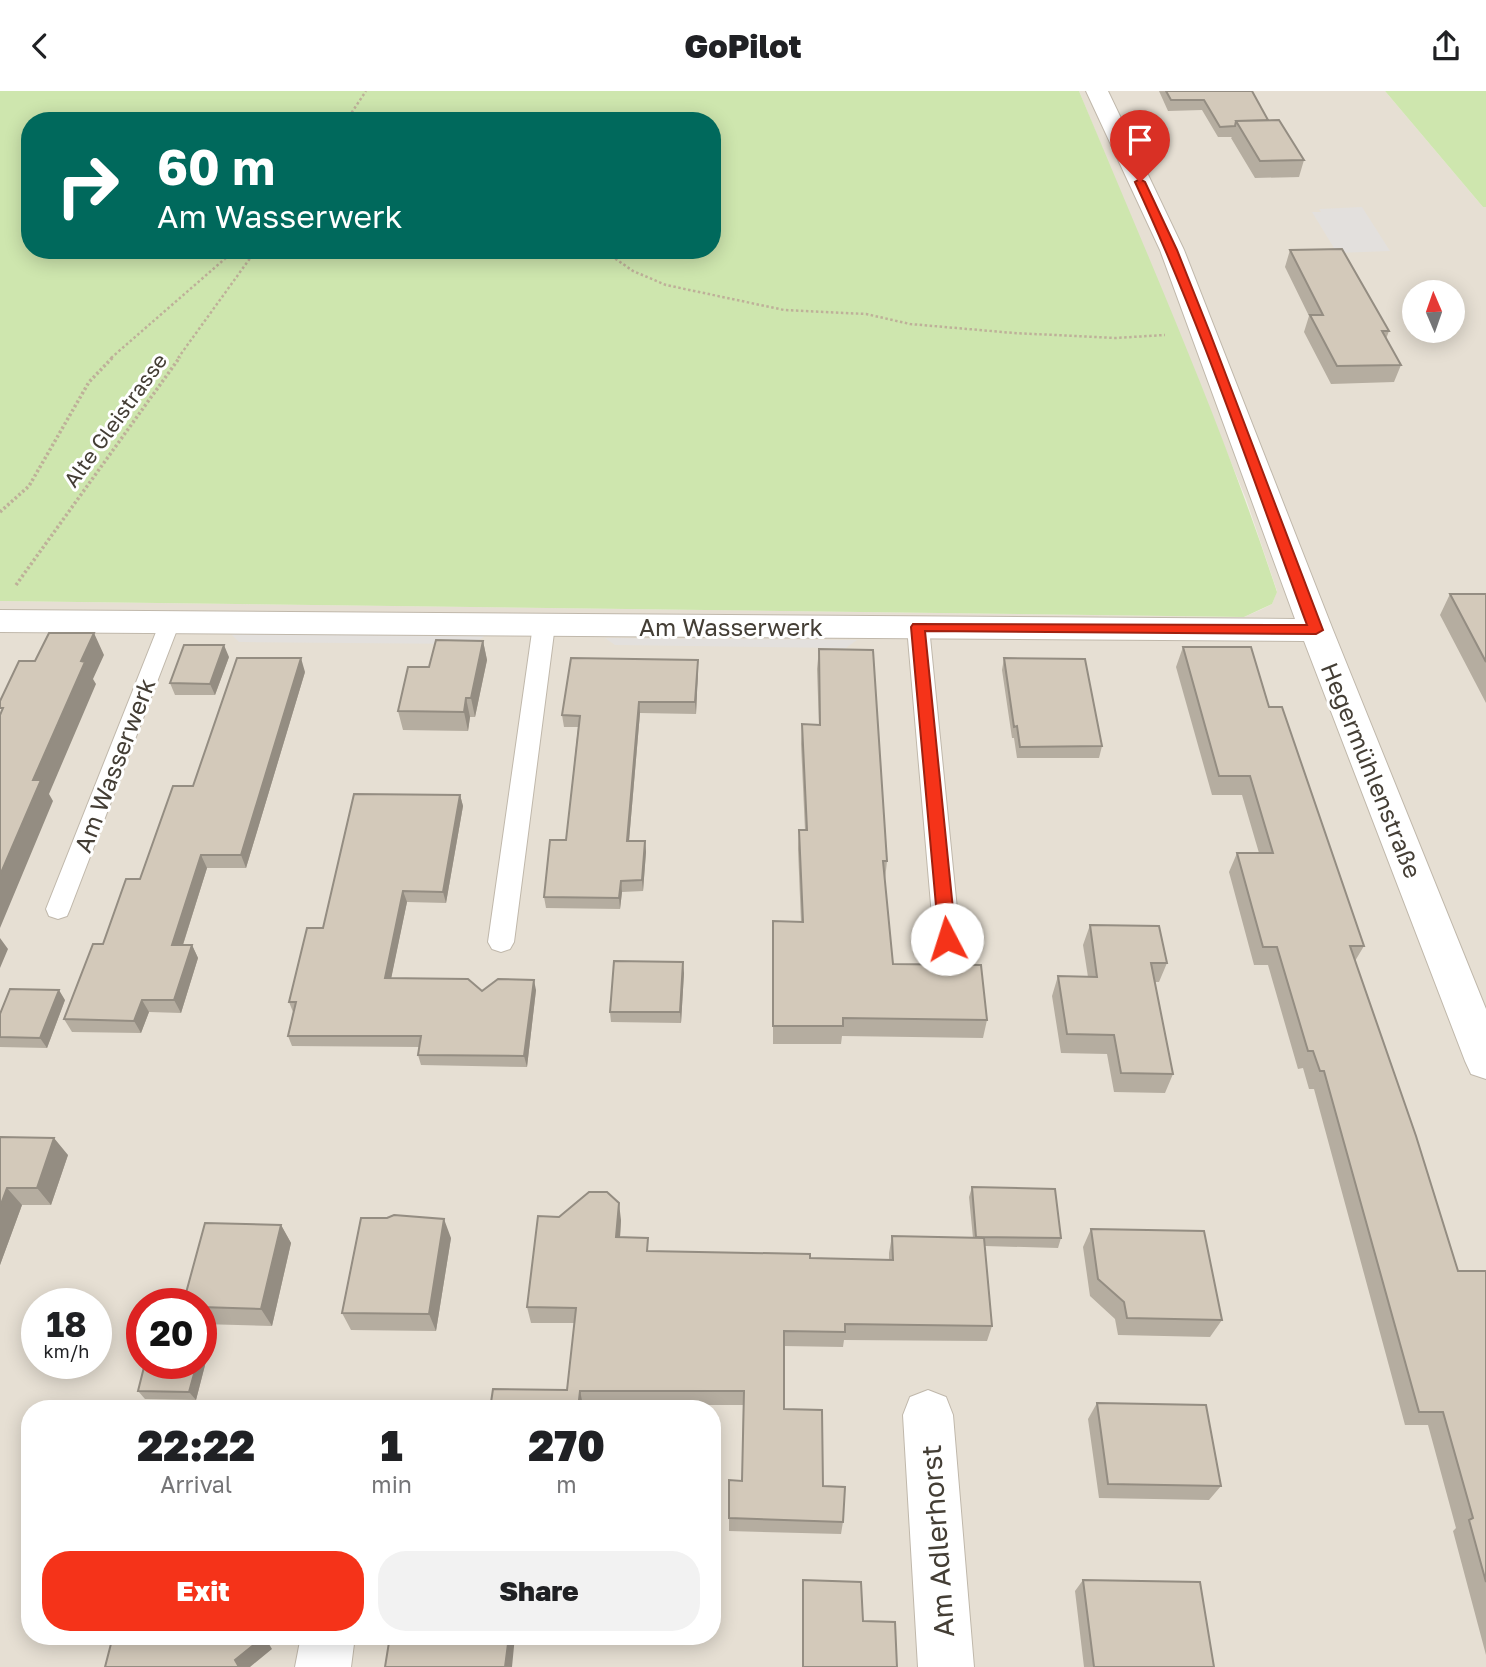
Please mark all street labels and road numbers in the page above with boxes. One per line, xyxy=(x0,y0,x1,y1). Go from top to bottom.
street label: Alte Gleistrasse xyxy=(58,348,172,492)
street label: Am Wasserwerk xyxy=(639,612,823,641)
street label: Hegermühlenstraße xyxy=(1316,658,1428,882)
street label: Am Wasserwerk xyxy=(67,674,161,856)
street label: Am Adlerhorst xyxy=(914,1444,960,1638)

